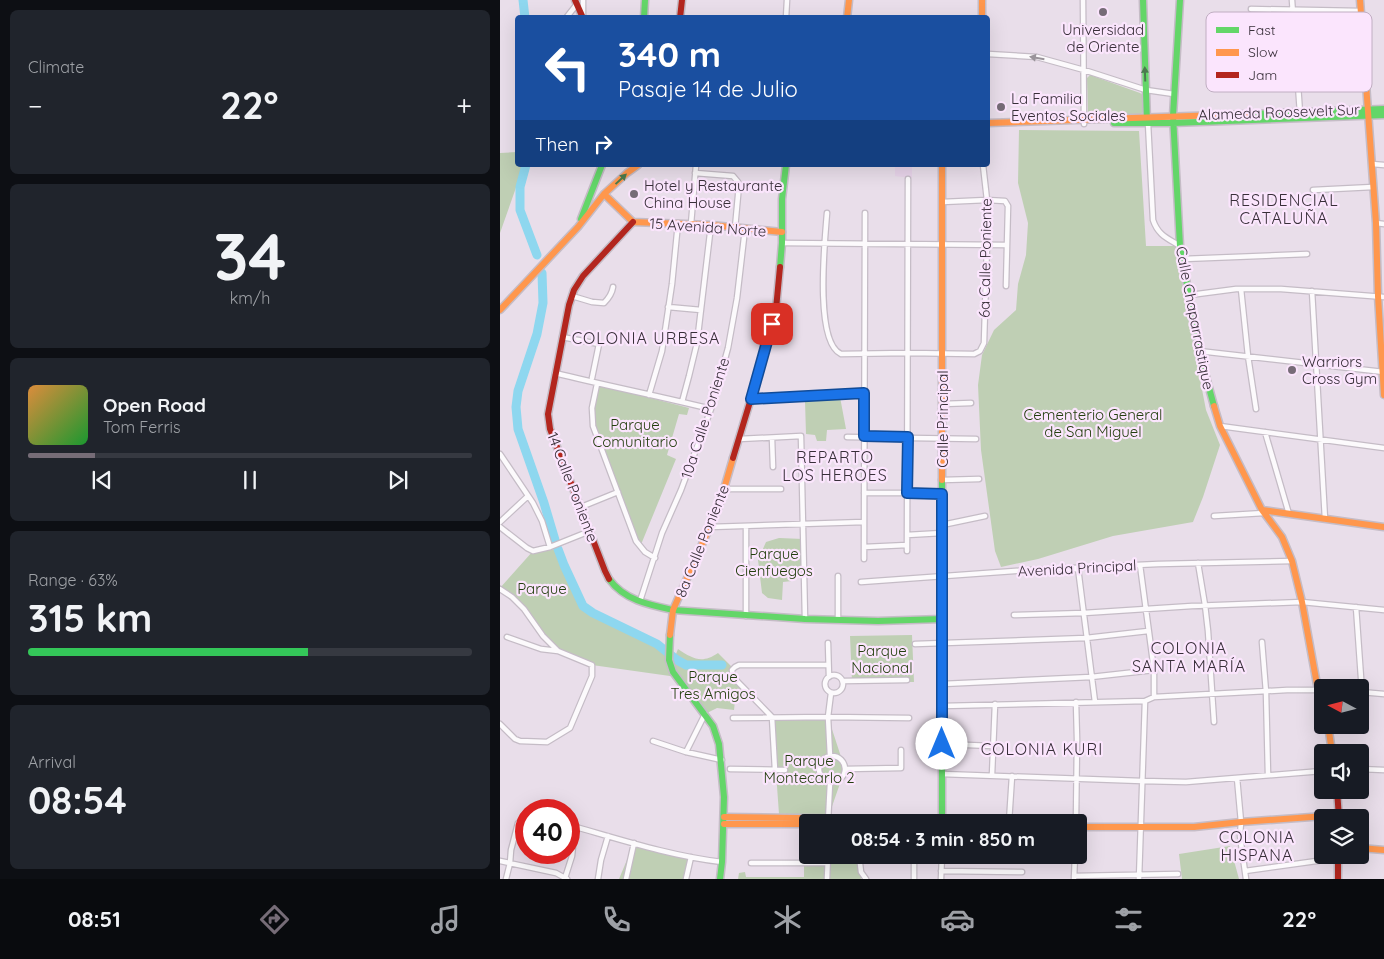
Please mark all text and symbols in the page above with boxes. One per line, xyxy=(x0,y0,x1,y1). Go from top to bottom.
marker: Universidad de Oriente xyxy=(1097,6,1109,18)
legend xyxy=(1206,12,1372,92)
place label: Universidad de Oriente xyxy=(1062,20,1144,56)
text: Fast xyxy=(1248,21,1276,39)
text: 340 m xyxy=(618,32,721,76)
icon: left xyxy=(535,35,600,100)
text: Slow xyxy=(1248,43,1278,61)
one-way arrow xyxy=(1028,54,1044,62)
text: Climate xyxy=(28,57,84,77)
one-way arrow xyxy=(1141,66,1149,82)
text: Jam xyxy=(1248,66,1277,84)
text: Pasaje 14 de Julio xyxy=(618,75,798,103)
text: 22° xyxy=(220,81,278,129)
text: − xyxy=(28,88,43,123)
text: + xyxy=(456,88,472,123)
place label: La Familia Eventos Sociales xyxy=(1011,89,1126,125)
street label: Alameda Roosevelt Sur xyxy=(1198,100,1360,124)
marker: La Familia Eventos Sociales xyxy=(995,101,1007,113)
icon: right xyxy=(589,130,617,158)
text: Then xyxy=(535,132,579,156)
one-way arrow xyxy=(614,173,626,185)
place label: Hotel y Restaurante China House xyxy=(644,176,782,212)
marker: Hotel y Restaurante China House xyxy=(628,188,640,200)
district label: RESIDENCIAL CATALUÑA xyxy=(1229,190,1339,228)
street label: 6a Calle Poniente xyxy=(974,198,996,318)
street label: 15 Avenida Norte xyxy=(649,213,767,241)
text: 34 xyxy=(213,215,287,296)
street label: Calle Chaparrastique xyxy=(1172,245,1218,391)
text: km/h xyxy=(230,288,270,308)
pin xyxy=(751,303,793,345)
icon: arrive xyxy=(758,310,786,338)
district label: COLONIA URBESA xyxy=(572,328,720,348)
place label: Warriors Cross Gym xyxy=(1302,352,1377,388)
street label: 10a Calle Poniente xyxy=(676,355,734,481)
marker: Warriors Cross Gym xyxy=(1286,364,1298,376)
street label: Calle Principal xyxy=(933,370,952,468)
text: Open Road xyxy=(103,393,206,417)
park label: Cementerio General de San Miguel xyxy=(1024,405,1162,441)
park label: Parque Comunitario xyxy=(592,415,678,451)
text: Tom Ferris xyxy=(103,417,180,437)
street label: 14 Calle Poniente xyxy=(543,429,603,545)
district label: REPARTO LOS HEROES xyxy=(782,447,888,485)
icon: previous xyxy=(88,466,116,494)
icon: pause xyxy=(236,466,264,494)
icon: next xyxy=(384,466,412,494)
street label: 8a Calle Poniente xyxy=(671,482,733,600)
park label: Parque Cienfuegos xyxy=(735,544,813,580)
street label: Avenida Principal xyxy=(1017,555,1137,581)
text: Range · 63% xyxy=(28,570,118,590)
park label: Parque xyxy=(517,579,567,598)
text: 315 km xyxy=(28,594,152,642)
district label: COLONIA SANTA MARÍA xyxy=(1132,638,1246,676)
park label: Parque Nacional xyxy=(851,641,913,677)
park label: Parque Tres Amigos xyxy=(671,667,755,703)
north arrow xyxy=(1314,679,1369,734)
map controls xyxy=(1314,679,1369,864)
position arrow xyxy=(915,717,967,769)
district label: COLONIA KURI xyxy=(981,739,1103,759)
button: sound xyxy=(1314,744,1369,799)
park label: Parque Montecarlo 2 xyxy=(763,751,855,787)
text: Arrival xyxy=(28,752,76,772)
text: 08:54 xyxy=(28,776,127,824)
speed limit sign: 40 xyxy=(515,799,580,864)
button: layers xyxy=(1314,809,1369,864)
text: 08:54 · 3 min · 850 m xyxy=(851,827,1035,851)
district label: COLONIA HISPANA xyxy=(1219,827,1295,865)
icon: directions xyxy=(257,902,292,937)
icon: music xyxy=(428,902,463,937)
icon: phone xyxy=(599,902,634,937)
icon: climate xyxy=(770,902,805,937)
icon: car xyxy=(940,902,975,937)
icon: filters xyxy=(1111,902,1146,937)
text: 08:51 xyxy=(68,905,121,933)
text: 22° xyxy=(1282,905,1316,933)

